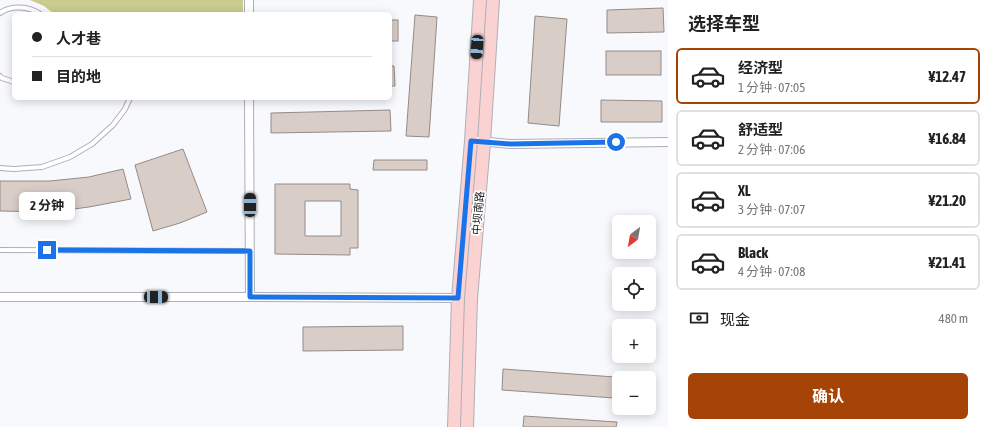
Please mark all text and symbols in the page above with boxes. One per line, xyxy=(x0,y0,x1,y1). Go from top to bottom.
text: 选择车型 xyxy=(688,13,760,34)
text: 人才巷 xyxy=(56,30,101,47)
car xyxy=(470,35,484,59)
icon: car xyxy=(690,58,726,94)
text: 经济型 xyxy=(738,59,783,76)
text: 目的地 xyxy=(56,68,101,85)
text: ¥12.47 xyxy=(928,68,966,85)
text: 1 分钟 · 07:05 xyxy=(738,80,805,95)
icon: car xyxy=(690,120,726,156)
text: 舒适型 xyxy=(738,121,783,138)
text: ¥16.84 xyxy=(928,130,966,147)
route start xyxy=(607,133,625,151)
text: 2 分钟 · 07:06 xyxy=(738,142,805,157)
icon: car xyxy=(690,182,726,218)
text: XL xyxy=(738,182,751,199)
street label: 中坝南路 xyxy=(470,191,486,235)
callout: 2 分钟 xyxy=(19,192,75,220)
text: ¥21.20 xyxy=(928,192,966,209)
car xyxy=(244,193,256,217)
text: 2 分钟 xyxy=(30,198,64,213)
text: 3 分钟 · 07:07 xyxy=(738,202,805,217)
north arrow xyxy=(612,215,656,259)
map controls xyxy=(612,215,656,415)
route end xyxy=(38,241,56,259)
icon: car xyxy=(690,244,726,280)
text: Black xyxy=(738,244,768,261)
text: ¥21.41 xyxy=(928,254,966,271)
text: 4 分钟 · 07:08 xyxy=(738,264,805,279)
button: locate xyxy=(612,267,656,311)
car xyxy=(144,291,168,303)
icon: cash xyxy=(688,307,710,329)
text: 现金 xyxy=(720,311,750,328)
text: 480 m xyxy=(939,311,968,326)
button: + xyxy=(612,319,656,363)
button: − xyxy=(612,371,656,415)
button: 确认 xyxy=(688,373,968,419)

